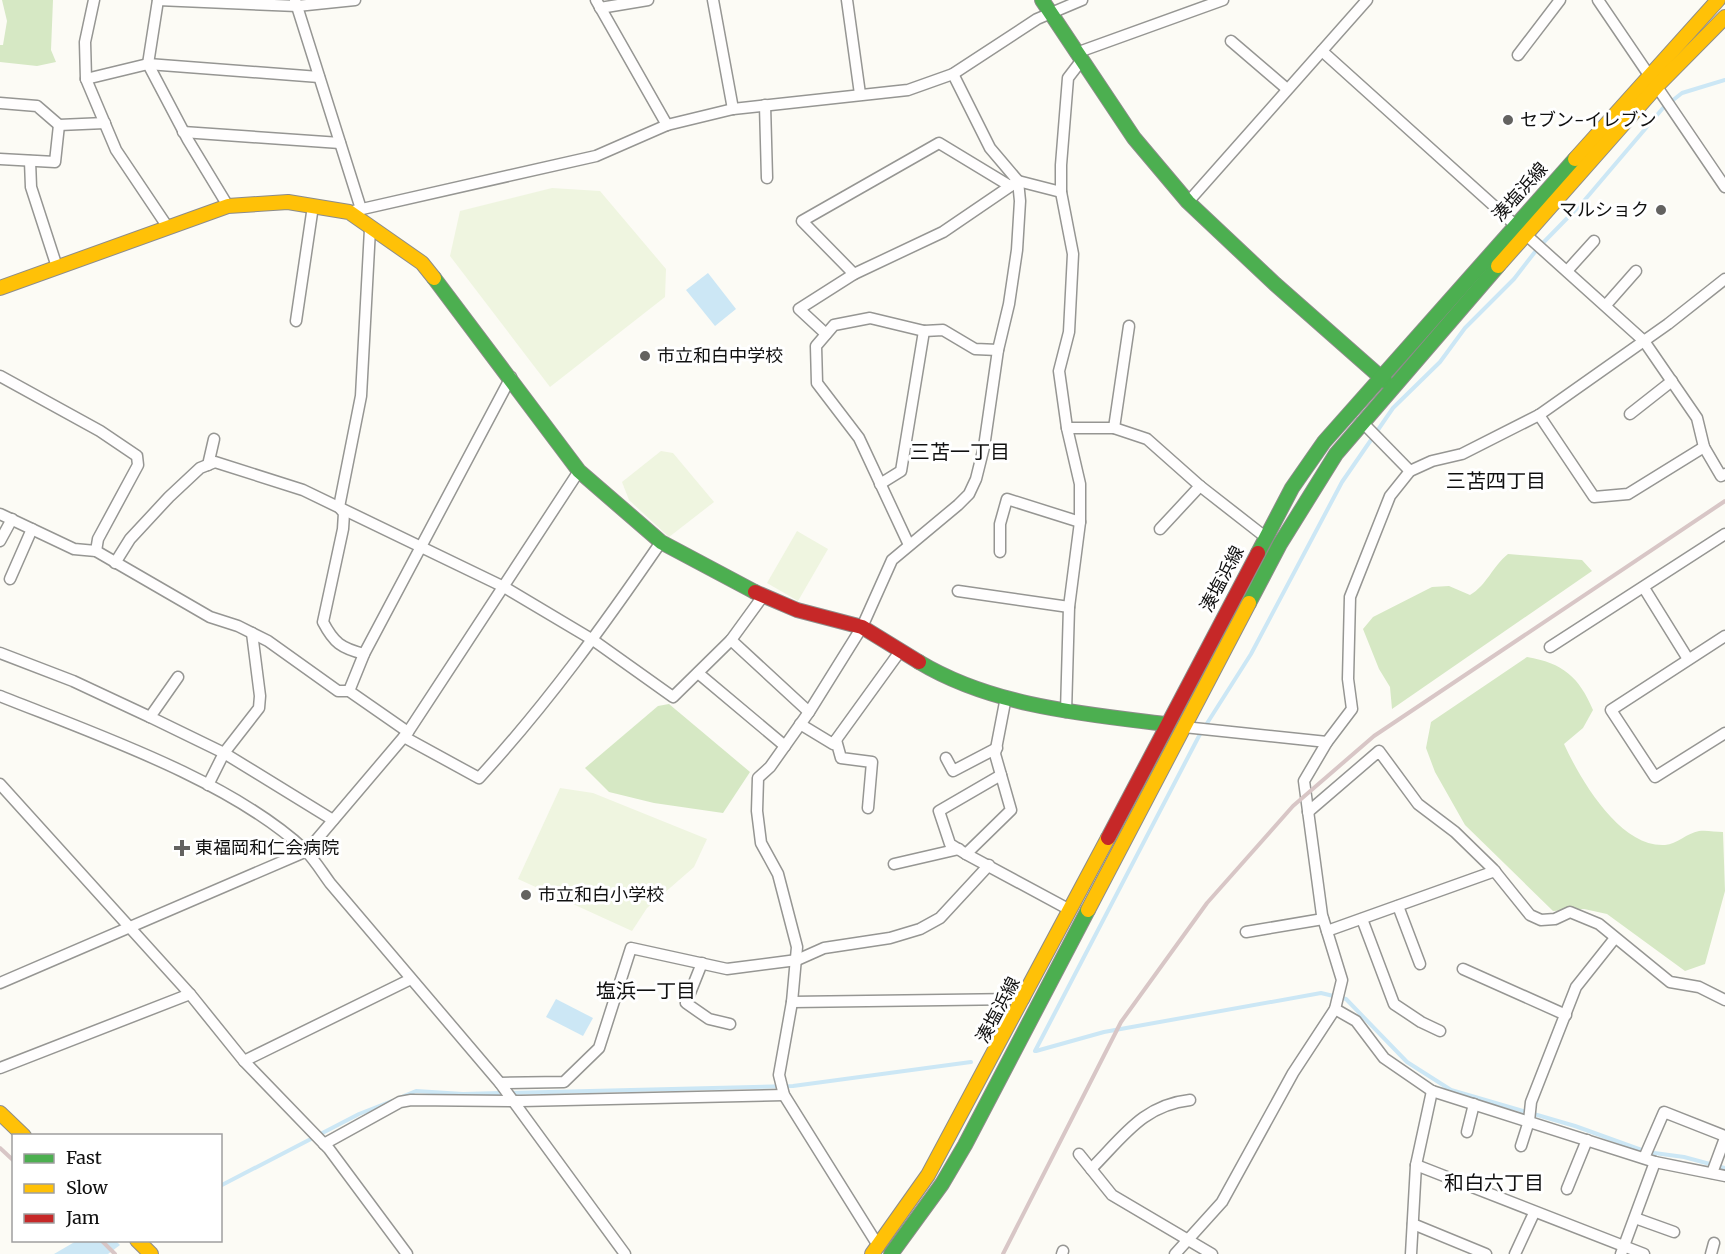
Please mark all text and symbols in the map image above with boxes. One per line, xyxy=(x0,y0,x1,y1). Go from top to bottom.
place label: セブン-イレブン xyxy=(1520,108,1656,131)
marker: セブン-イレブン xyxy=(1501,113,1515,127)
street label: 湊塩浜線 xyxy=(1487,157,1552,226)
place label: マルショク xyxy=(1559,198,1649,221)
marker: マルショク xyxy=(1654,203,1668,217)
place label: 市立和白中学校 xyxy=(657,344,783,367)
marker: 市立和白中学校 xyxy=(638,349,652,363)
district label: 三苫一丁目 xyxy=(910,439,1010,464)
district label: 三苫四丁目 xyxy=(1446,468,1546,493)
street label: 湊塩浜線 xyxy=(1195,542,1249,616)
place label: 東福岡和仁会病院 xyxy=(195,836,339,859)
marker: 東福岡和仁会病院 xyxy=(173,839,191,857)
place label: 市立和白小学校 xyxy=(538,883,664,906)
marker: 市立和白小学校 xyxy=(519,888,533,902)
street label: 湊塩浜線 xyxy=(971,973,1025,1047)
district label: 塩浜一丁目 xyxy=(596,978,696,1003)
legend xyxy=(12,1134,222,1242)
text: Fast xyxy=(66,1146,102,1169)
district label: 和白六丁目 xyxy=(1444,1170,1544,1195)
text: Slow xyxy=(66,1176,109,1199)
text: Jam xyxy=(65,1206,100,1229)

